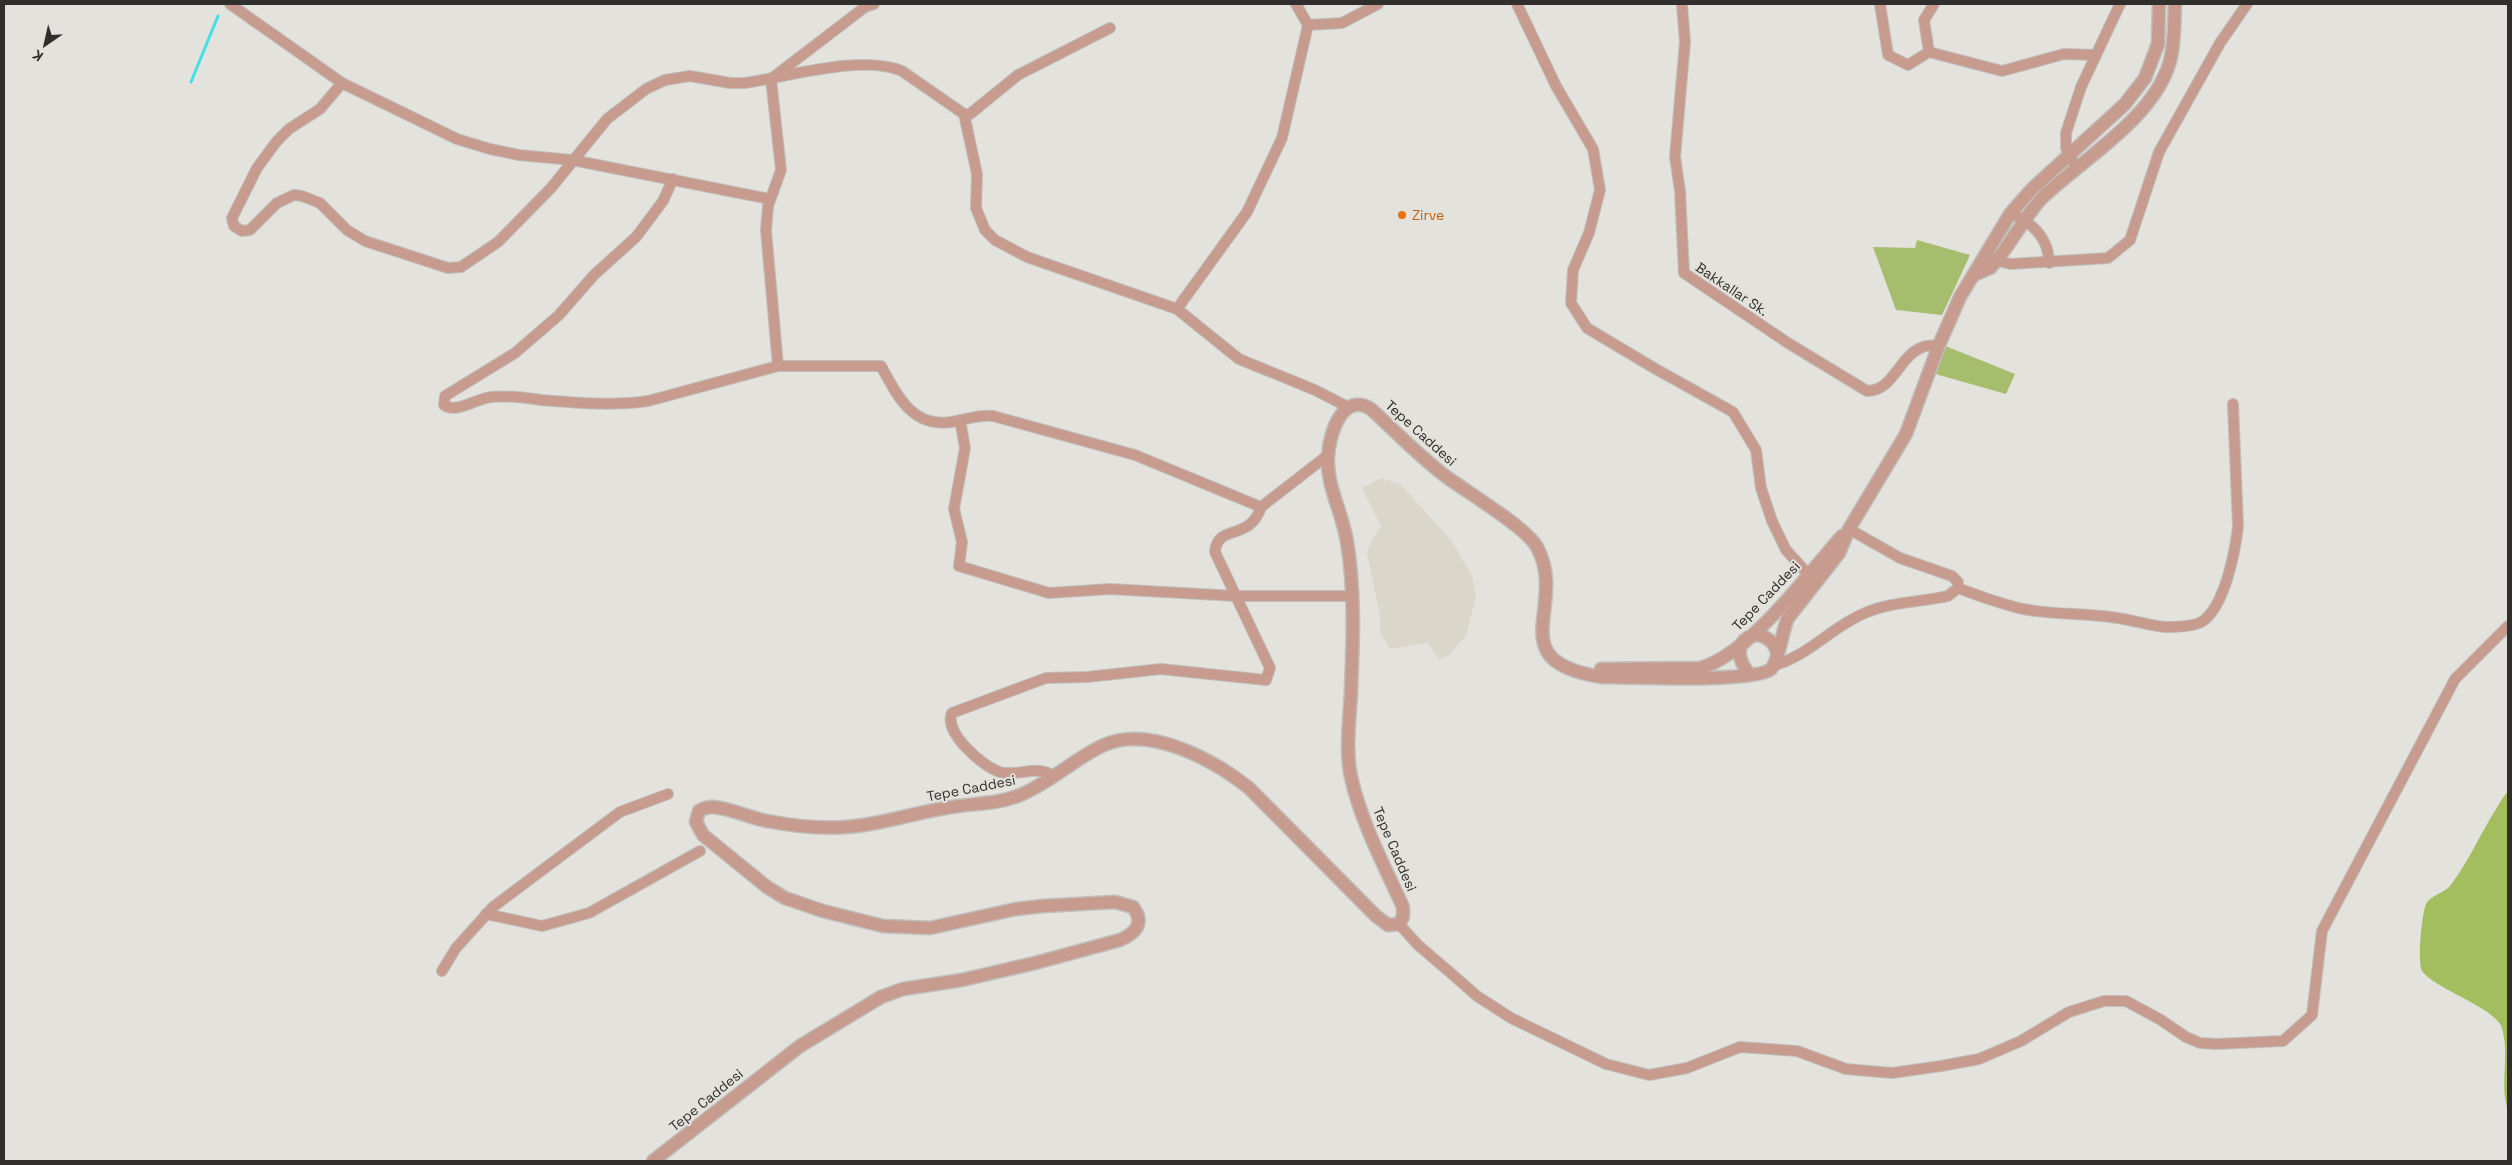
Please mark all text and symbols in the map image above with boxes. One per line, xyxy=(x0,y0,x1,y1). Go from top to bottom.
north arrow xyxy=(20,20,70,70)
text: K xyxy=(29,46,46,66)
place label: Zirve xyxy=(1412,206,1444,224)
marker: Zirve xyxy=(1396,209,1408,221)
street label: Bakkallar Sk. xyxy=(1692,258,1772,320)
street label: Tepe Caddesi xyxy=(1382,396,1460,470)
street label: Tepe Caddesi xyxy=(1728,557,1804,635)
street label: Tepe Caddesi xyxy=(925,771,1017,805)
street label: Tepe Caddesi xyxy=(1369,804,1421,894)
street label: Tepe Caddesi xyxy=(665,1065,747,1135)

